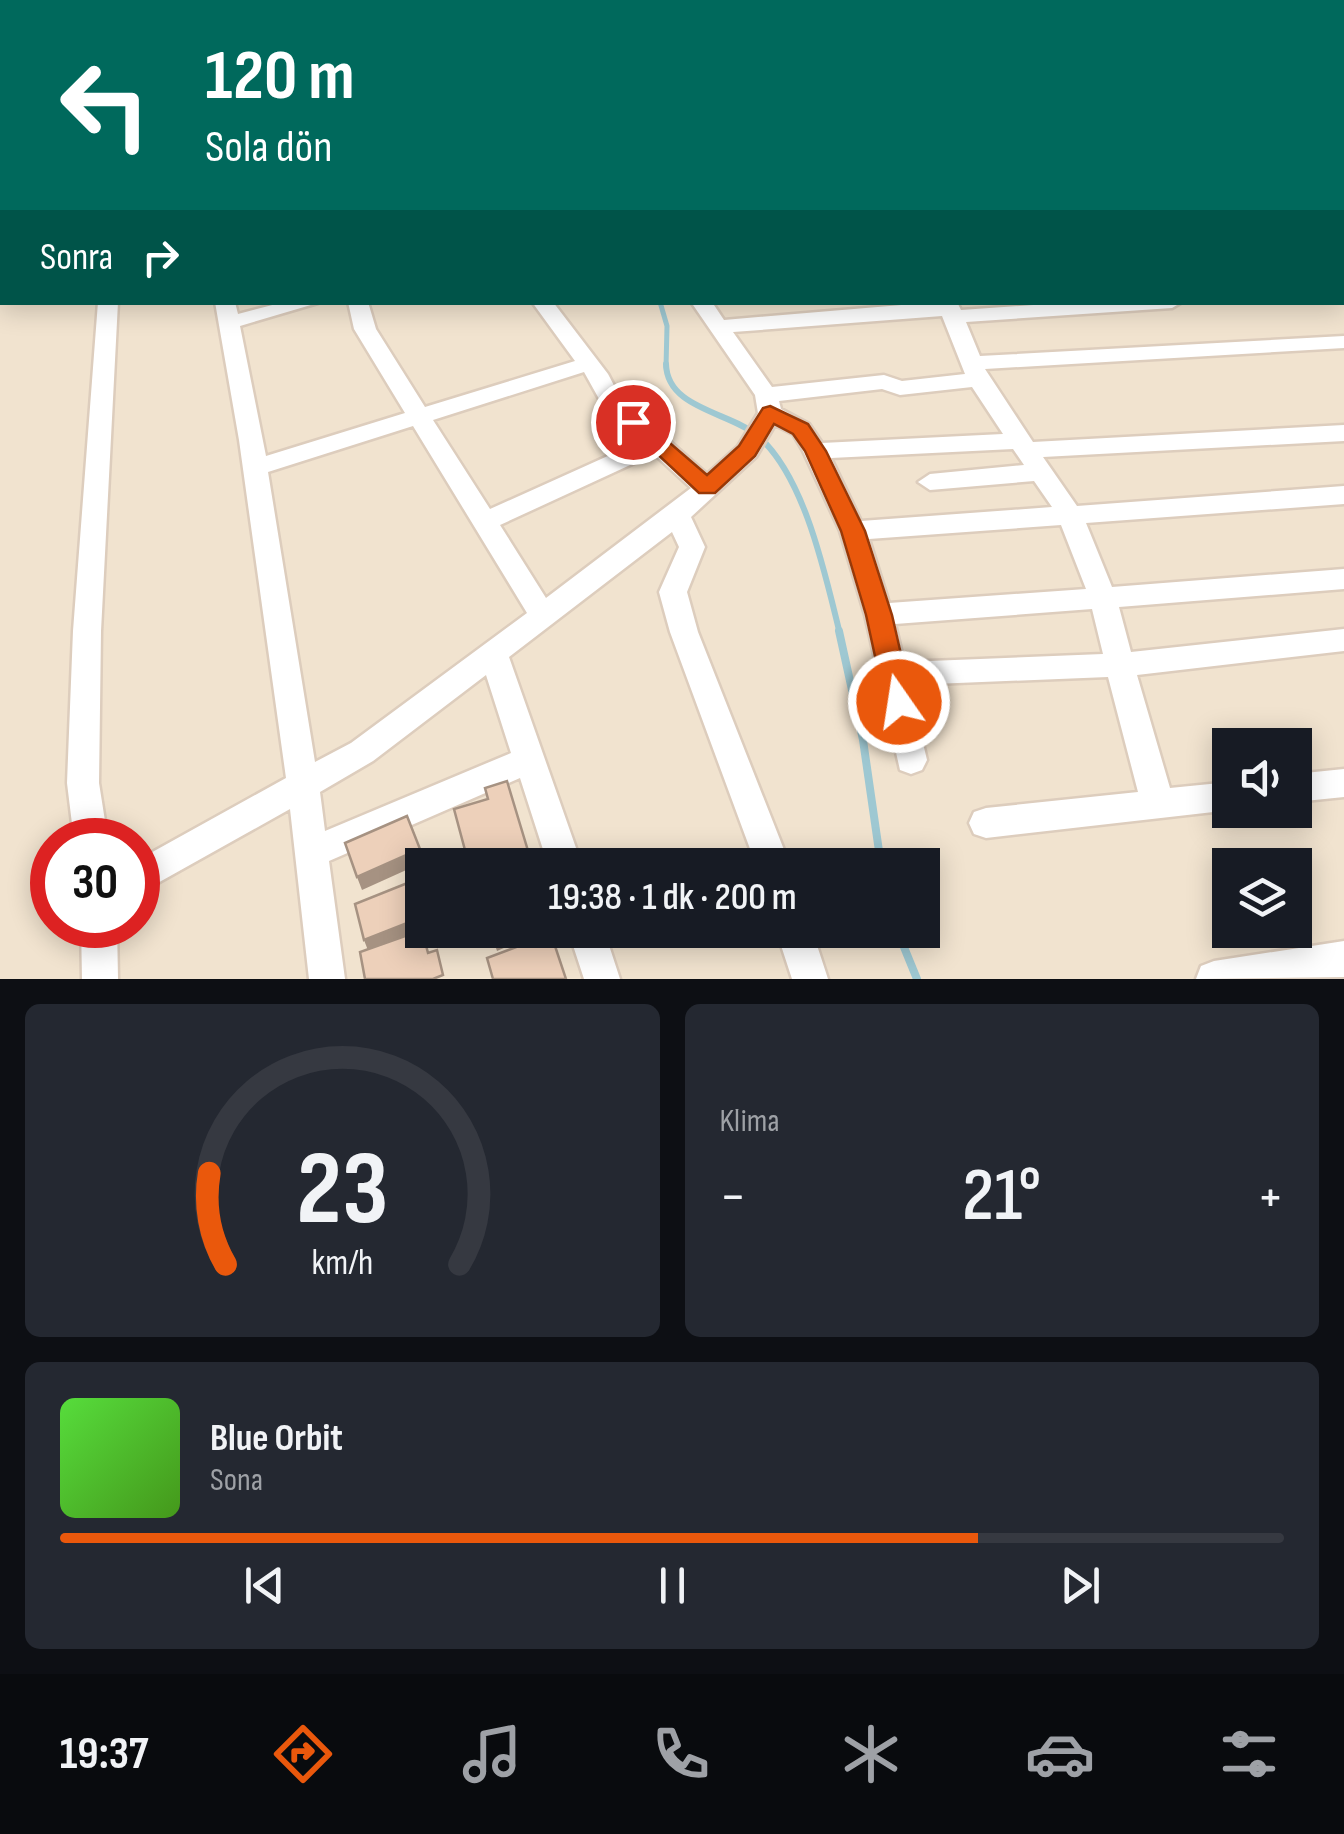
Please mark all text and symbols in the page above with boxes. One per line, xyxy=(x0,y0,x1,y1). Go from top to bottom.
text: 120 m xyxy=(205,35,355,119)
icon: left xyxy=(40,40,170,170)
text: Sola dön xyxy=(205,120,333,175)
icon: right xyxy=(133,230,188,285)
text: Sonra xyxy=(40,235,113,280)
pin xyxy=(591,380,676,465)
icon: arrive xyxy=(606,395,661,450)
position arrow xyxy=(847,650,951,754)
map controls xyxy=(1212,728,1312,948)
button: sound xyxy=(1212,728,1312,828)
speed limit sign: 30 xyxy=(30,818,160,948)
button: layers xyxy=(1212,848,1312,948)
text: 19:38 · 1 dk · 200 m xyxy=(548,875,797,920)
text: Klima xyxy=(720,1102,780,1141)
text: 23 xyxy=(296,1128,388,1253)
text: 21° xyxy=(962,1151,1041,1242)
text: − xyxy=(720,1164,746,1231)
text: + xyxy=(1257,1164,1284,1231)
text: km/h xyxy=(311,1242,373,1285)
text: Blue Orbit xyxy=(210,1416,343,1461)
text: Sona xyxy=(210,1461,263,1500)
icon: previous xyxy=(237,1558,292,1613)
icon: pause xyxy=(645,1558,700,1613)
icon: next xyxy=(1053,1558,1108,1613)
icon: directions xyxy=(268,1719,338,1789)
icon: music xyxy=(457,1719,527,1789)
icon: phone xyxy=(646,1719,716,1789)
icon: climate xyxy=(836,1719,906,1789)
icon: car xyxy=(1025,1719,1095,1789)
icon: filters xyxy=(1214,1719,1284,1789)
text: 19:37 xyxy=(60,1727,148,1782)

